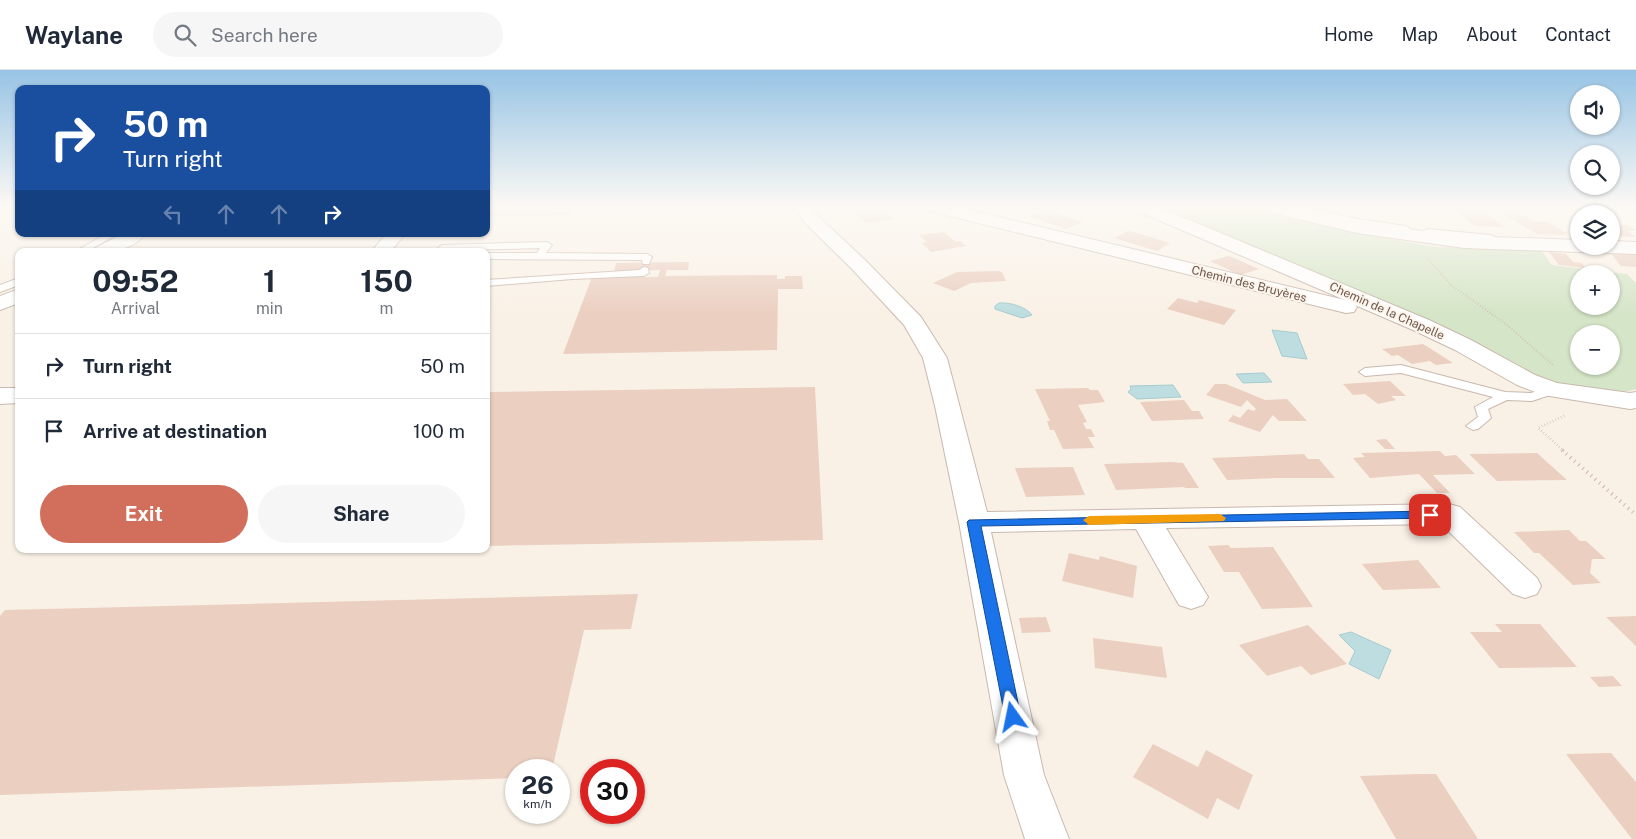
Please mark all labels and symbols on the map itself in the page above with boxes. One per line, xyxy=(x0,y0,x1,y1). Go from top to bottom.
street label: Chemin des Bruyères xyxy=(1190,263,1308,305)
street label: Chemin de la Chapelle xyxy=(1327,279,1447,343)
pin xyxy=(1409,494,1451,536)
position arrow xyxy=(986,690,1038,742)
speed limit sign: 30 xyxy=(580,759,645,824)

